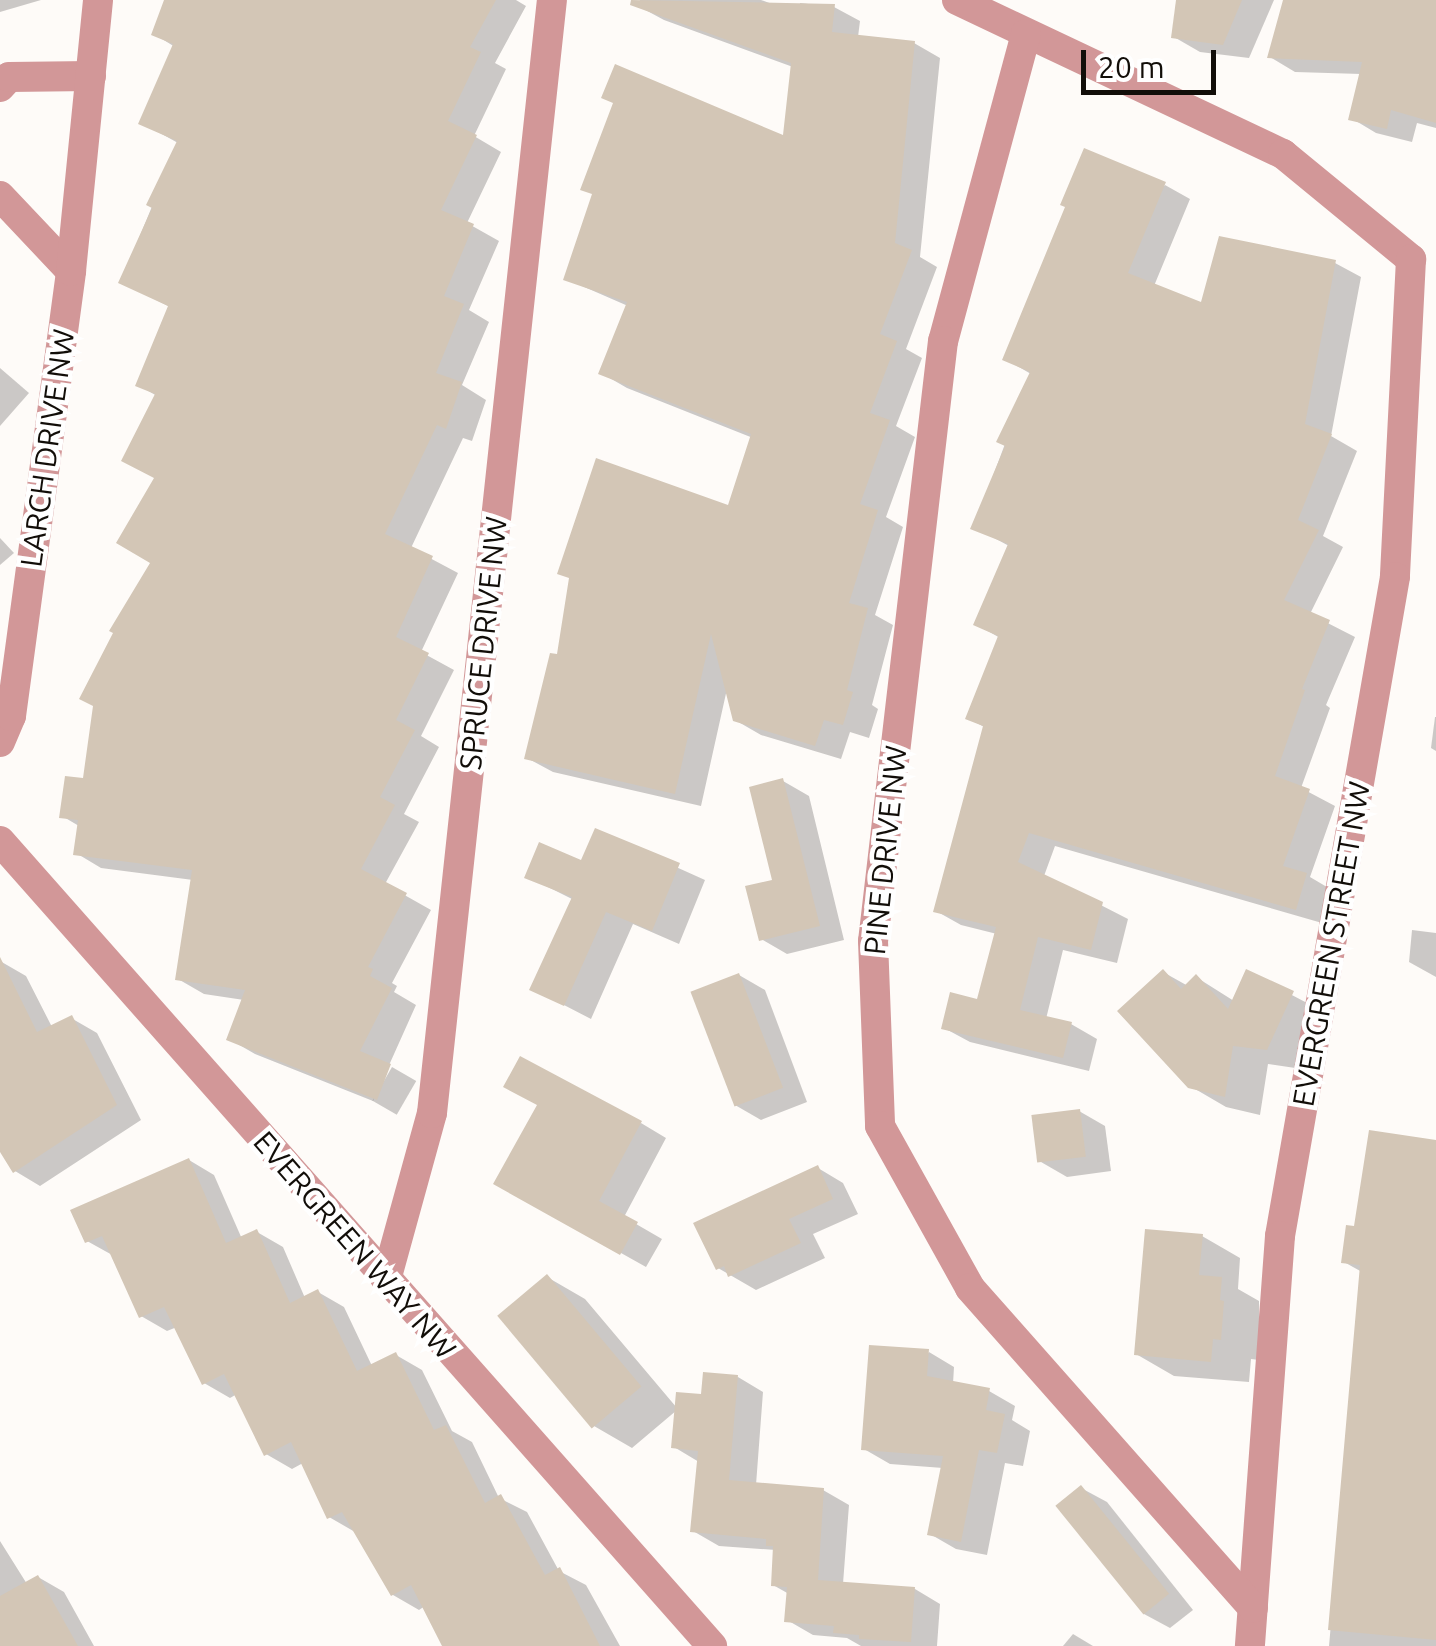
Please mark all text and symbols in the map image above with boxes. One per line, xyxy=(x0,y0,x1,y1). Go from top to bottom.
scale bar xyxy=(1086,30,1221,92)
text: 20 m xyxy=(1098,50,1165,84)
street label: LARCH DRIVE NW xyxy=(12,327,82,569)
street label: SPRUCE DRIVE NW xyxy=(452,515,514,771)
street label: PINE DRIVE NW xyxy=(856,744,914,956)
street label: EVERGREEN STREET NW xyxy=(1285,779,1377,1109)
street label: EVERGREEN WAY NW xyxy=(246,1124,464,1366)

